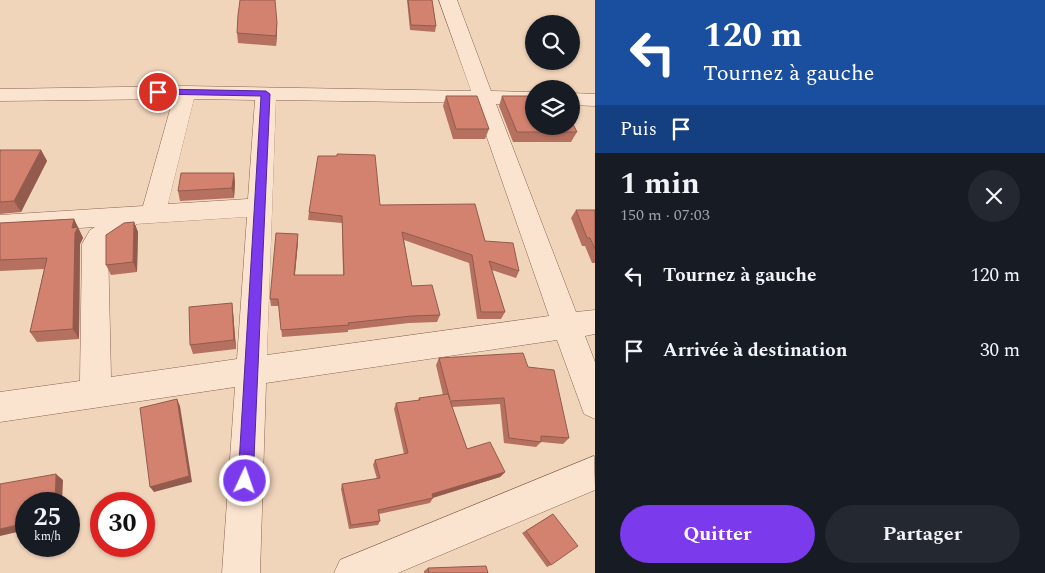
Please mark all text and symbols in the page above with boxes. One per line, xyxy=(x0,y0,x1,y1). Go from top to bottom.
text: 120 m xyxy=(703,9,802,62)
map controls xyxy=(525,15,580,135)
button: search xyxy=(525,15,580,70)
icon: left xyxy=(620,20,685,85)
text: Tournez à gauche xyxy=(703,57,874,90)
pin xyxy=(137,71,179,113)
icon: arrive xyxy=(144,78,172,106)
button: layers xyxy=(525,80,580,135)
text: Puis xyxy=(620,115,657,144)
icon: arrive xyxy=(667,115,695,143)
text: 1 min xyxy=(620,161,700,207)
button: close xyxy=(968,170,1020,222)
text: 150 m · 07:03 xyxy=(620,203,710,227)
text: Tournez à gauche xyxy=(663,261,816,290)
text: 120 m xyxy=(970,261,1020,290)
icon: left xyxy=(620,262,648,290)
text: Arrivée à destination xyxy=(663,336,847,365)
text: 30 m xyxy=(980,336,1020,365)
icon: arrive xyxy=(620,337,648,365)
position arrow xyxy=(218,454,270,506)
speed limit sign: 30 xyxy=(90,492,155,557)
text: 25 xyxy=(33,499,62,537)
button: Quitter xyxy=(620,505,815,563)
button: Partager xyxy=(825,505,1020,563)
text: km/h xyxy=(34,527,61,546)

